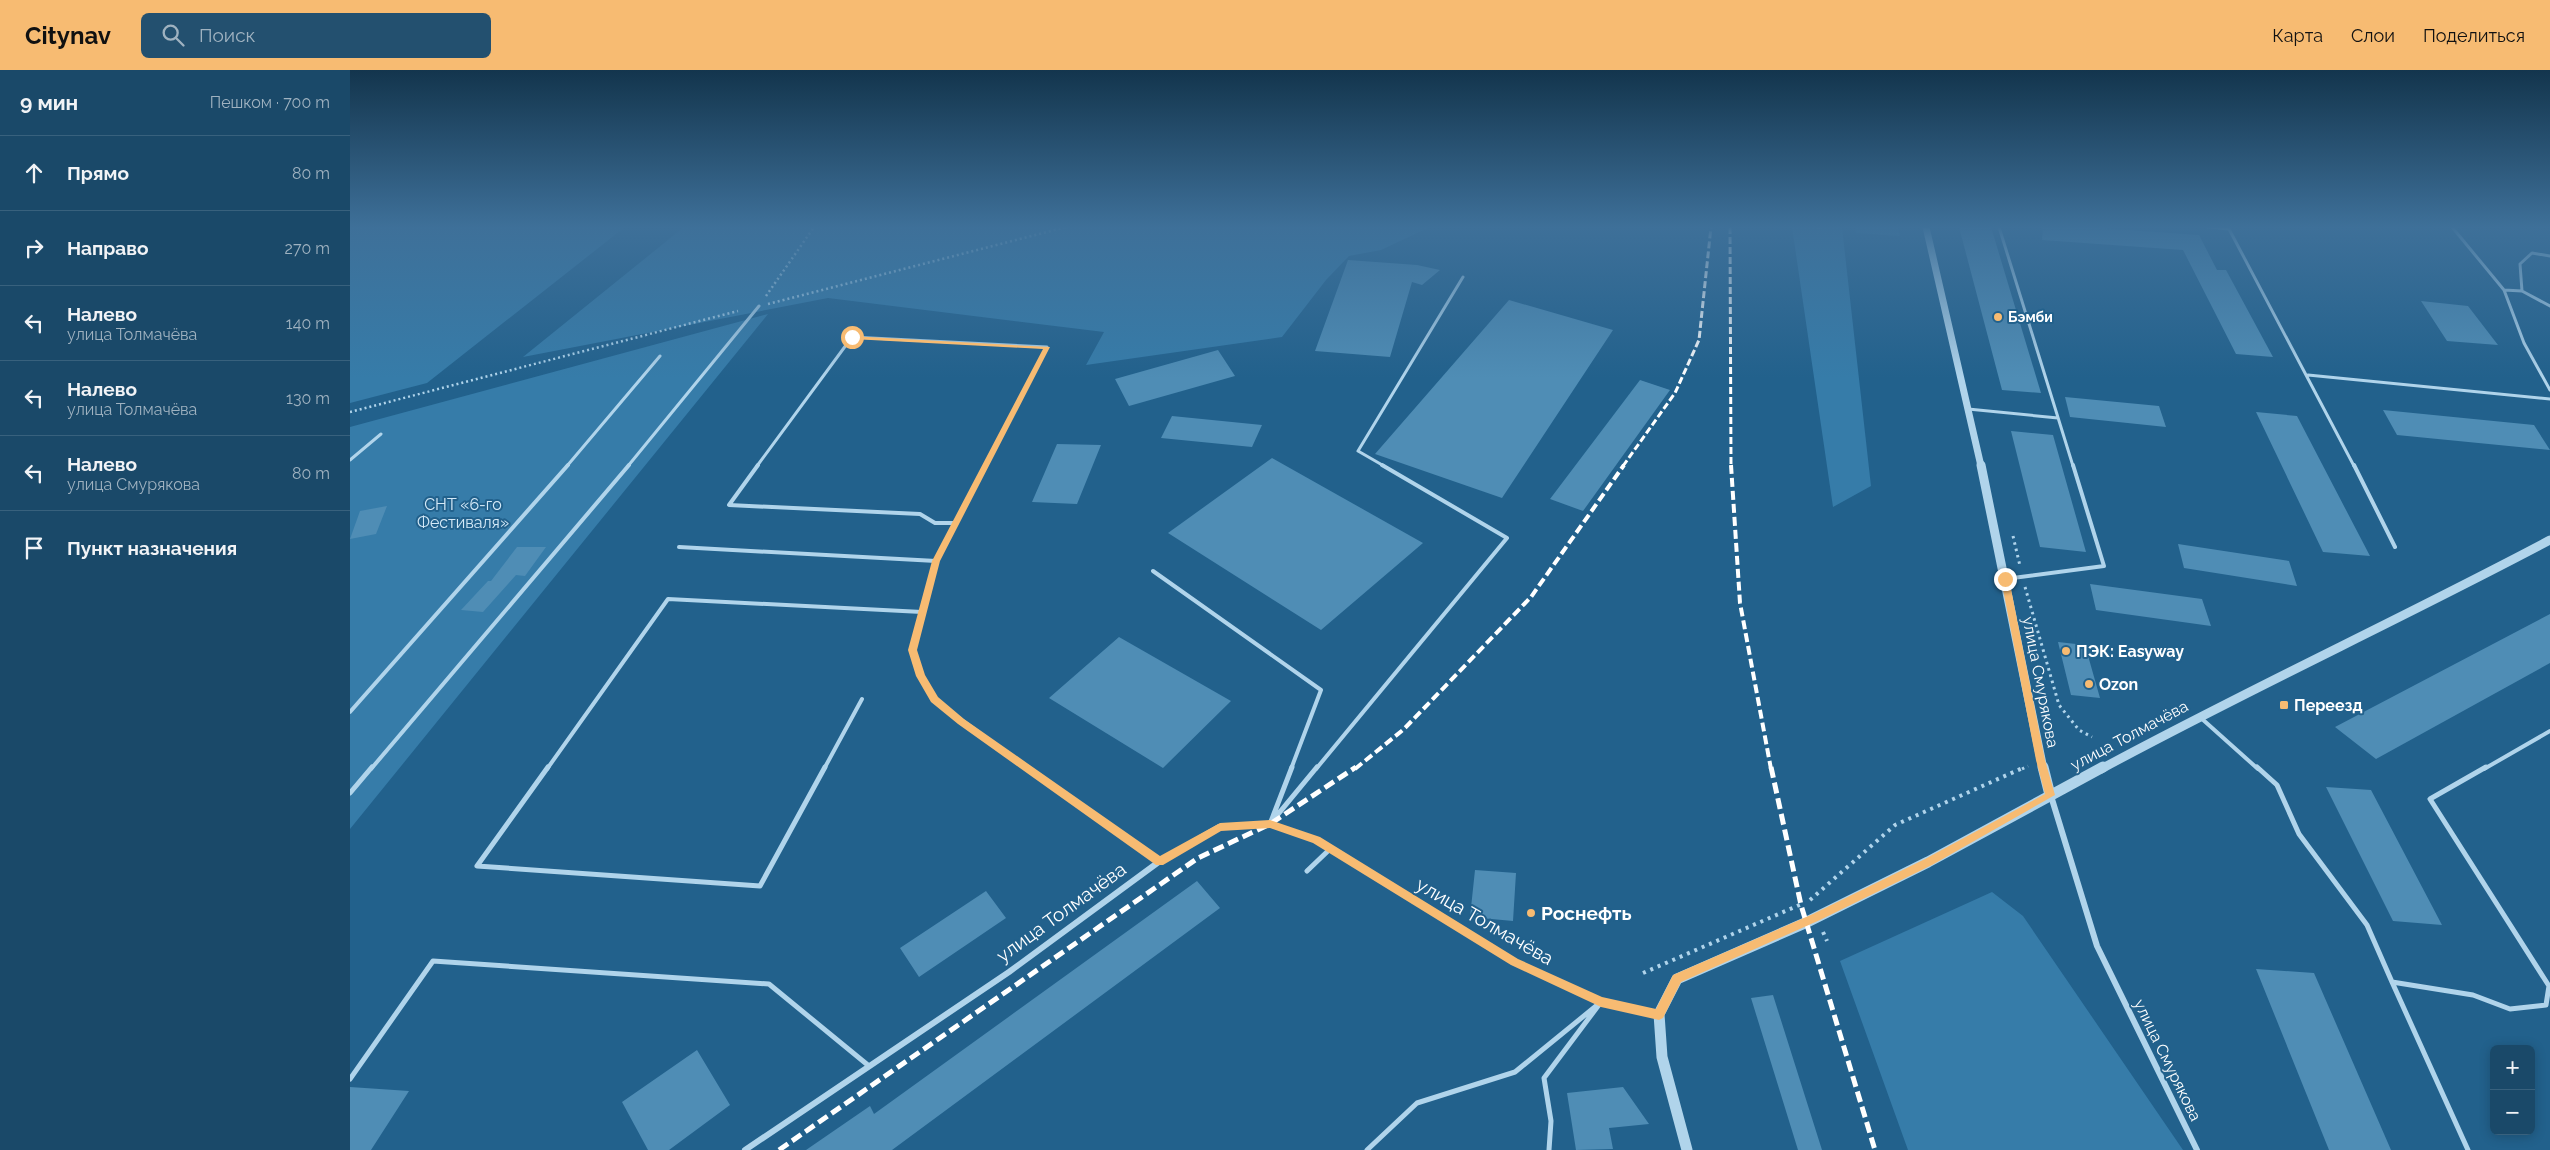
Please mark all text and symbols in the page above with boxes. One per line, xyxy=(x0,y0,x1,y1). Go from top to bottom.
search box xyxy=(141,13,491,58)
text: Citynav xyxy=(25,21,111,50)
icon: search xyxy=(159,21,187,49)
text: Поиск xyxy=(199,24,255,46)
text: Карта xyxy=(2272,25,2323,46)
text: Слои xyxy=(2351,25,2395,46)
text: Поделиться xyxy=(2423,25,2525,46)
text: 9 мин xyxy=(20,90,78,115)
text: Пешком · 700 m xyxy=(210,93,330,112)
icon: ahead xyxy=(20,159,48,187)
text: Прямо xyxy=(67,162,129,184)
text: 80 m xyxy=(292,164,330,183)
icon: right xyxy=(20,234,48,262)
text: Направо xyxy=(67,237,148,259)
text: 270 m xyxy=(285,239,330,258)
text: Налево xyxy=(67,303,137,325)
icon: left xyxy=(20,309,48,337)
place label: Бэмби xyxy=(2008,309,2053,325)
marker: Бэмби xyxy=(1992,311,2004,323)
text: 140 m xyxy=(286,314,330,333)
text: улица Толмачёва xyxy=(67,325,197,344)
route start xyxy=(841,326,864,349)
text: Налево xyxy=(67,378,137,400)
icon: left xyxy=(20,384,48,412)
text: 130 m xyxy=(286,389,330,408)
text: улица Толмачёва xyxy=(67,400,197,419)
text: Налево xyxy=(67,453,137,475)
icon: left xyxy=(20,459,48,487)
text: 80 m xyxy=(292,464,330,483)
text: улица Смурякова xyxy=(67,475,200,494)
park label: СНТ «6-го Фестиваля» xyxy=(417,495,509,532)
icon: arrive xyxy=(20,534,48,562)
text: Пункт назначения xyxy=(67,537,237,559)
route end xyxy=(1994,568,2017,591)
street label: улица Смурякова xyxy=(2018,615,2063,749)
place label: ПЭК: Easyway xyxy=(2076,642,2184,661)
marker: ПЭК: Easyway xyxy=(2060,645,2072,657)
place label: Ozon xyxy=(2099,675,2138,694)
marker: Ozon xyxy=(2083,678,2095,690)
street label: улица Толмачёва xyxy=(2067,696,2191,774)
place label: Переезд xyxy=(2294,696,2363,715)
marker: Переезд xyxy=(2278,699,2290,711)
street label: улица Толмачёва xyxy=(992,858,1130,966)
street label: улица Толмачёва xyxy=(1412,873,1558,969)
place label: Роснефть xyxy=(1541,902,1632,924)
marker: Роснефть xyxy=(1525,907,1537,919)
street label: улица Смурякова xyxy=(2130,996,2205,1124)
map controls xyxy=(2490,1045,2535,1135)
button: + xyxy=(2490,1045,2535,1090)
button: − xyxy=(2490,1090,2535,1135)

